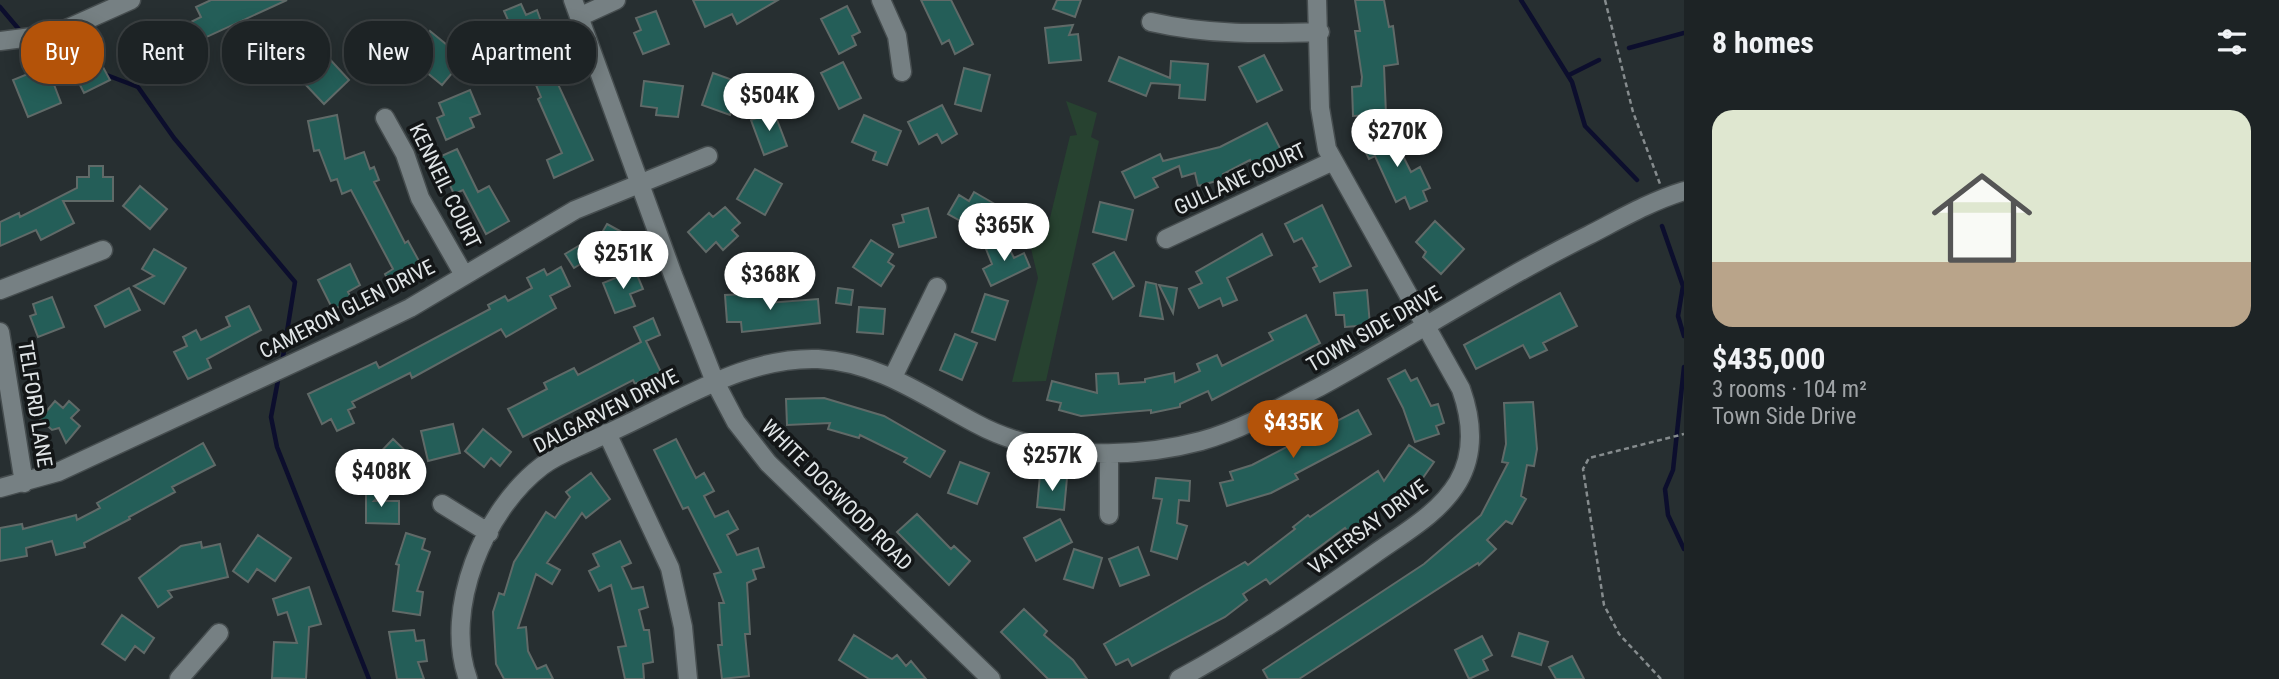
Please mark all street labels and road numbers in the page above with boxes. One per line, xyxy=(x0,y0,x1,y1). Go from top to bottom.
street label: KENNEIL COURT xyxy=(404,120,486,252)
street label: GULLANE COURT xyxy=(1170,138,1310,220)
street label: CAMERON GLEN DRIVE xyxy=(255,254,439,364)
street label: TOWN SIDE DRIVE xyxy=(1303,281,1445,377)
street label: TELFORD LANE xyxy=(13,339,57,469)
street label: DALGARVEN DRIVE xyxy=(530,364,682,458)
street label: WHITE DOGWOOD ROAD xyxy=(757,415,917,575)
street label: VATERSAY DRIVE xyxy=(1304,474,1432,580)

